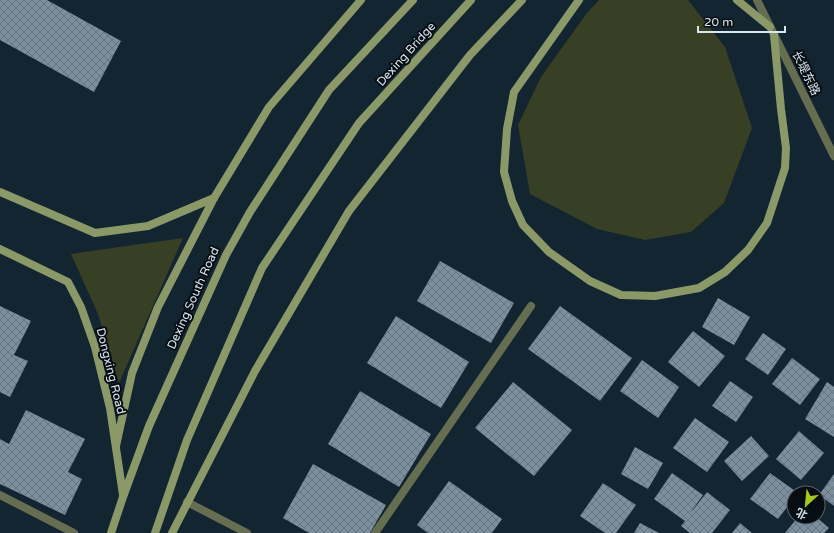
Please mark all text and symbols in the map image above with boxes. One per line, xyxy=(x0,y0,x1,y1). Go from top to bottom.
scale bar xyxy=(698,8,785,34)
text: 20 m xyxy=(704,15,733,29)
street label: Dexing Bridge xyxy=(374,19,438,89)
street label: 长堤东路 xyxy=(789,48,823,98)
street label: Dexing South Road xyxy=(164,245,222,351)
street label: Dongxing Road xyxy=(94,326,128,416)
north arrow xyxy=(786,485,826,525)
text: 北 xyxy=(794,505,810,522)

